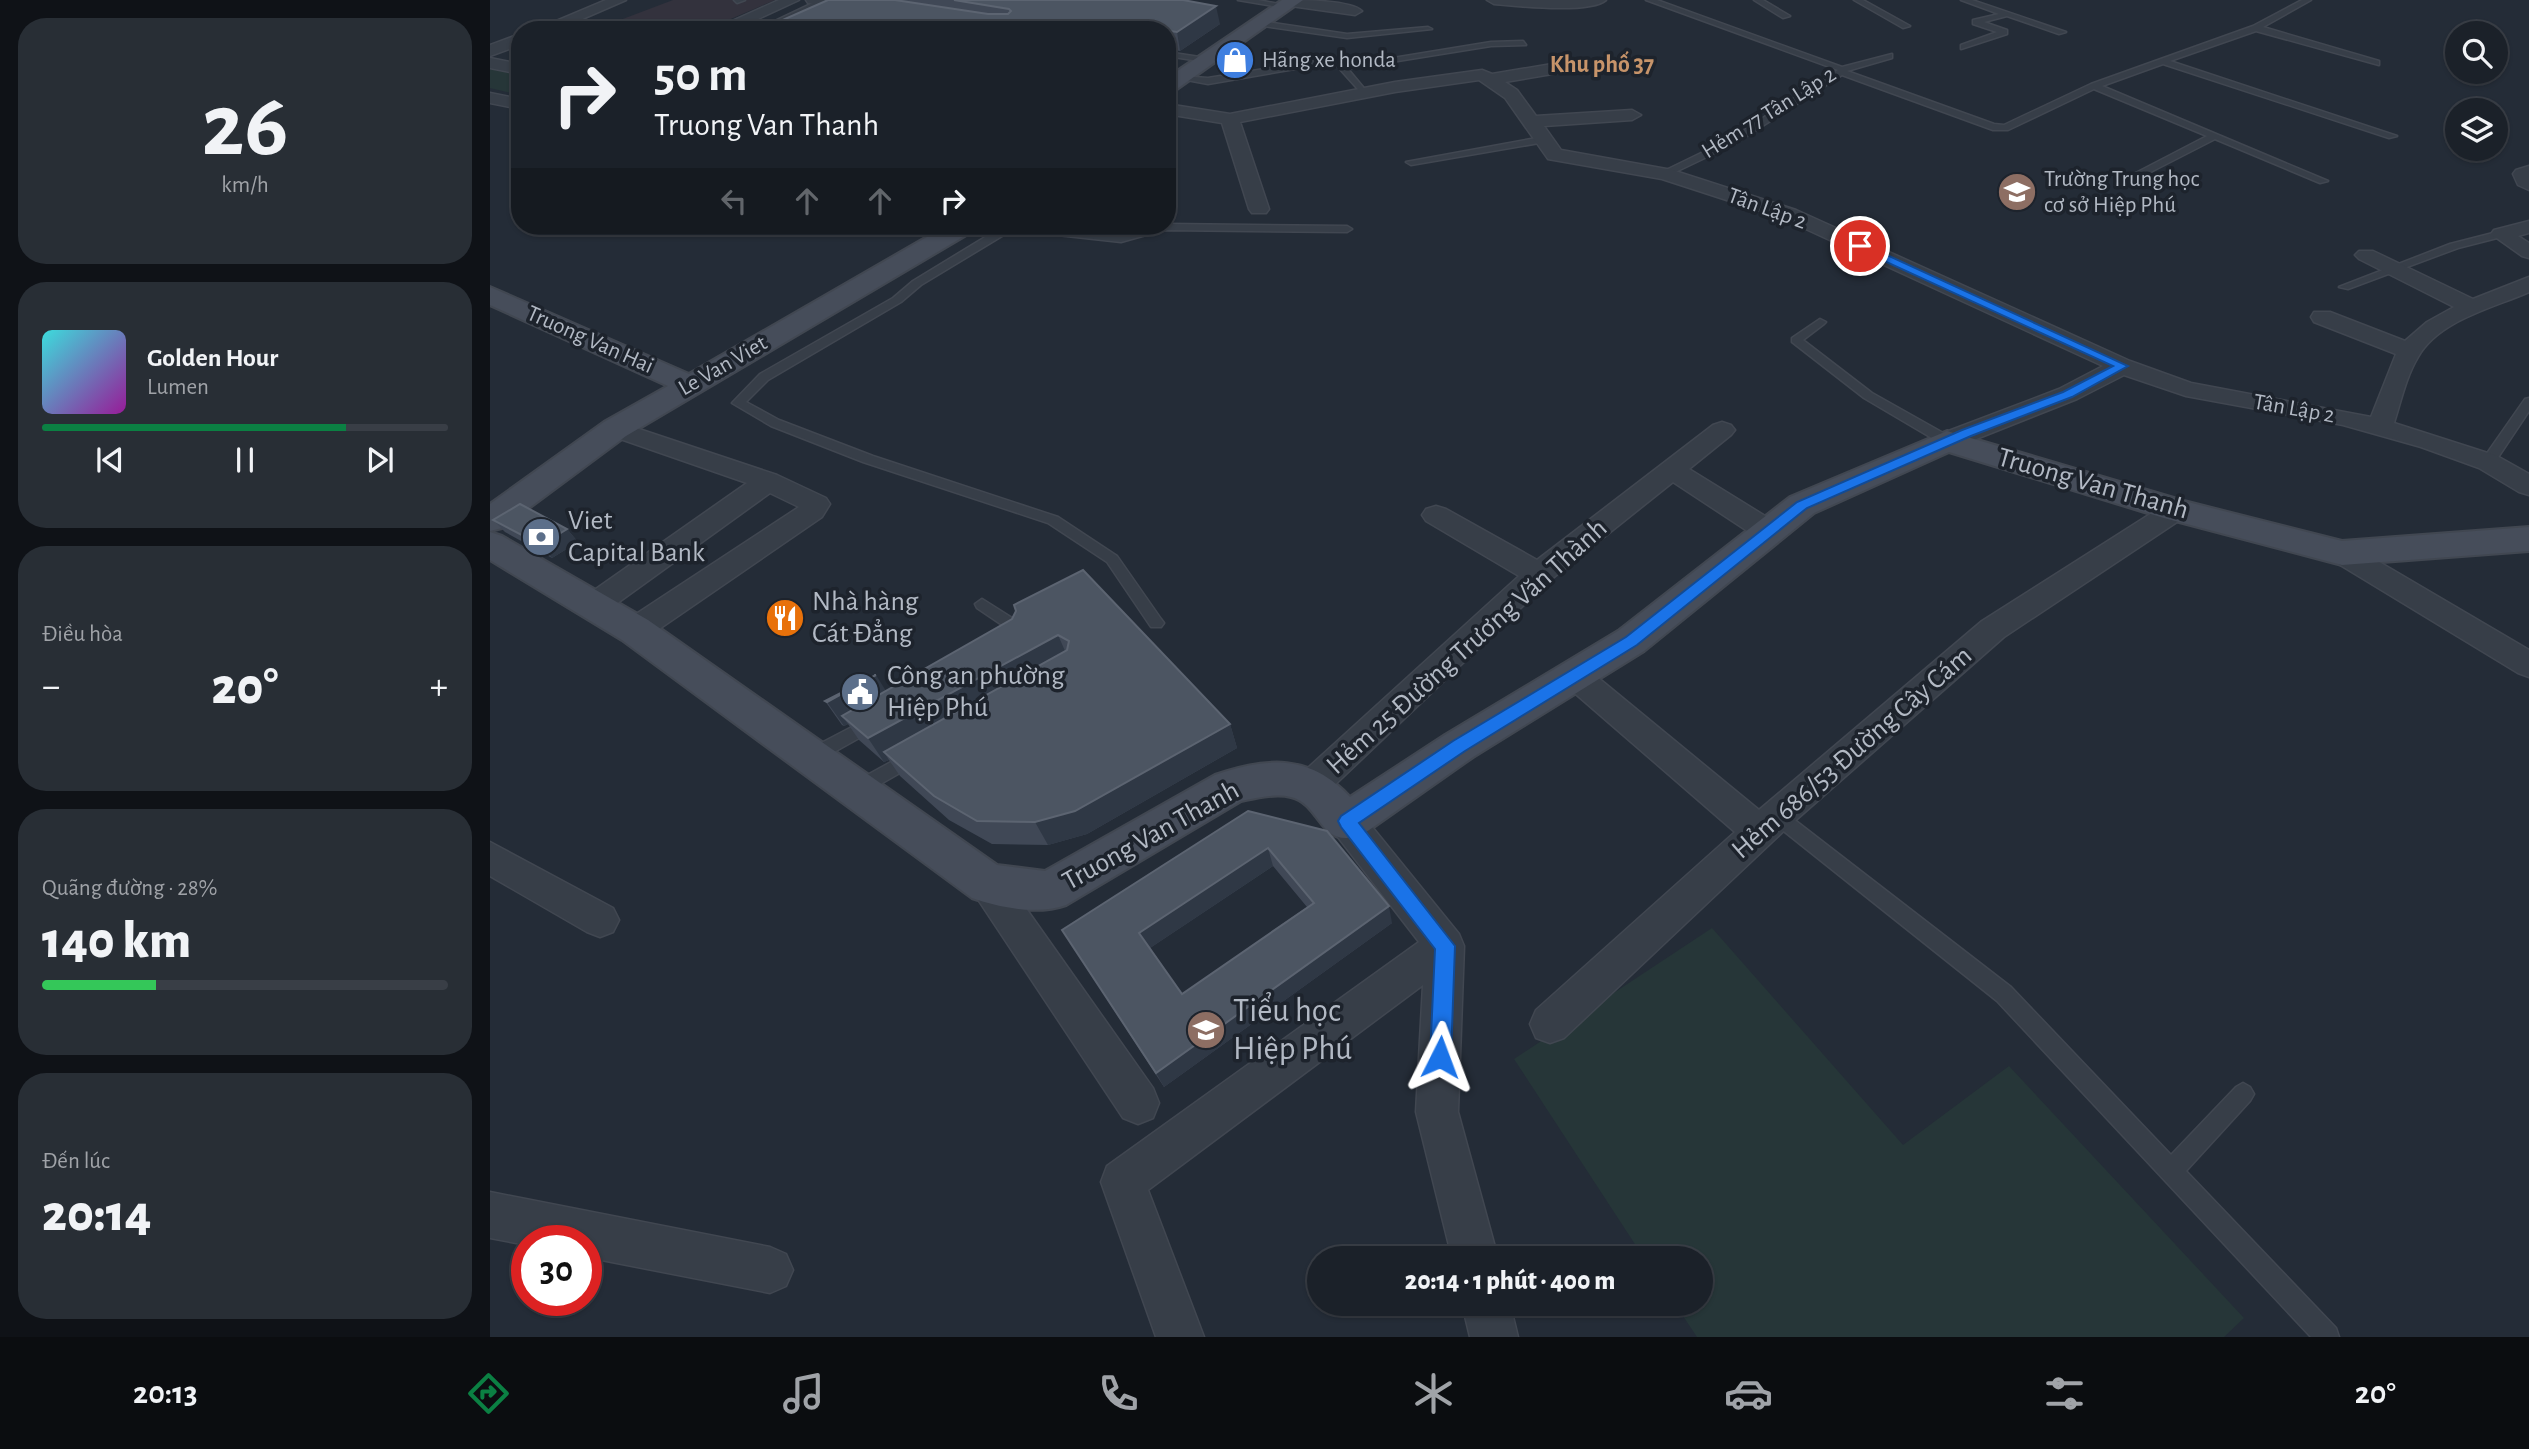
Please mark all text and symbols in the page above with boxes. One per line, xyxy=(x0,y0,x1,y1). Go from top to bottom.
map controls xyxy=(2445,21,2508,161)
button: search xyxy=(2445,21,2508,84)
shop icon: Hãng xe honda xyxy=(1214,39,1256,81)
icon: right xyxy=(539,49,630,140)
place label: Hãng xe honda xyxy=(1262,49,1396,72)
text: 50 m xyxy=(654,51,748,100)
district label: Khu phố 37 xyxy=(1550,51,1654,77)
street label: Hẻm 77 Tân Lập 2 xyxy=(1698,63,1840,163)
text: 26 xyxy=(202,81,288,172)
button: layers xyxy=(2445,98,2508,161)
text: Truong Van Thanh xyxy=(654,109,879,141)
place label: Trường Trung học cơ sở Hiệp Phú xyxy=(2044,168,2200,217)
school or university icon: Trường Trung học cơ sở Hiệp Phú xyxy=(1996,171,2038,213)
text: km/h xyxy=(221,174,269,197)
icon: left xyxy=(715,182,753,220)
icon: ahead xyxy=(788,182,826,220)
icon: ahead xyxy=(861,182,899,220)
icon: right xyxy=(934,182,972,220)
street label: Tân Lập 2 xyxy=(1725,184,1809,234)
pin xyxy=(1830,216,1890,276)
icon: arrive xyxy=(1841,227,1879,265)
street label: Truong Van Hai xyxy=(523,302,657,378)
street label: Le Van Viet xyxy=(675,331,772,400)
text: Golden Hour xyxy=(147,345,278,371)
text: Lumen xyxy=(147,376,209,399)
street label: Tân Lập 2 xyxy=(2252,391,2336,427)
icon: previous xyxy=(91,441,129,479)
icon: pause xyxy=(226,441,264,479)
icon: next xyxy=(361,441,399,479)
street label: Truong Van Thanh xyxy=(1994,443,2192,525)
place label: Viet Capital Bank xyxy=(568,507,705,567)
street label: Hẻm 25 Đường Trương Văn Thành xyxy=(1321,514,1613,780)
bank icon: Viet Capital Bank xyxy=(520,516,562,558)
place label: Nhà hàng Cát Đẳng xyxy=(812,588,919,648)
restaurant icon: Nhà hàng Cát Đẳng xyxy=(764,597,806,639)
text: Điều hòa xyxy=(42,623,123,646)
street label: Hẻm 686/53 Đường Cây Cám xyxy=(1727,642,1977,864)
text: 20° xyxy=(211,661,279,713)
place label: Công an phường Hiệp Phú xyxy=(887,662,1065,722)
text: − xyxy=(42,668,60,706)
text: + xyxy=(430,668,448,706)
public building icon: Công an phường Hiệp Phú xyxy=(839,671,881,713)
street label: Truong Van Thanh xyxy=(1058,776,1244,896)
text: Quãng đường · 28% xyxy=(42,877,218,900)
text: 140 km xyxy=(42,915,191,967)
place label: Tiểu học Hiệp Phú xyxy=(1233,991,1352,1066)
school or university icon: Tiểu học Hiệp Phú xyxy=(1185,1009,1227,1051)
position arrow xyxy=(1403,1020,1477,1094)
text: Đến lúc xyxy=(42,1150,110,1173)
text: 20:14 xyxy=(42,1188,152,1240)
speed limit sign: 30 xyxy=(511,1225,602,1316)
text: 20:14 · 1 phút · 400 m xyxy=(1405,1268,1615,1294)
icon: directions xyxy=(464,1369,513,1418)
icon: music xyxy=(779,1369,828,1418)
icon: phone xyxy=(1094,1369,1143,1418)
icon: climate xyxy=(1409,1369,1458,1418)
icon: car xyxy=(1724,1369,1773,1418)
icon: filters xyxy=(2040,1369,2089,1418)
text: 20:13 xyxy=(133,1377,197,1409)
text: 20° xyxy=(2355,1377,2396,1409)

